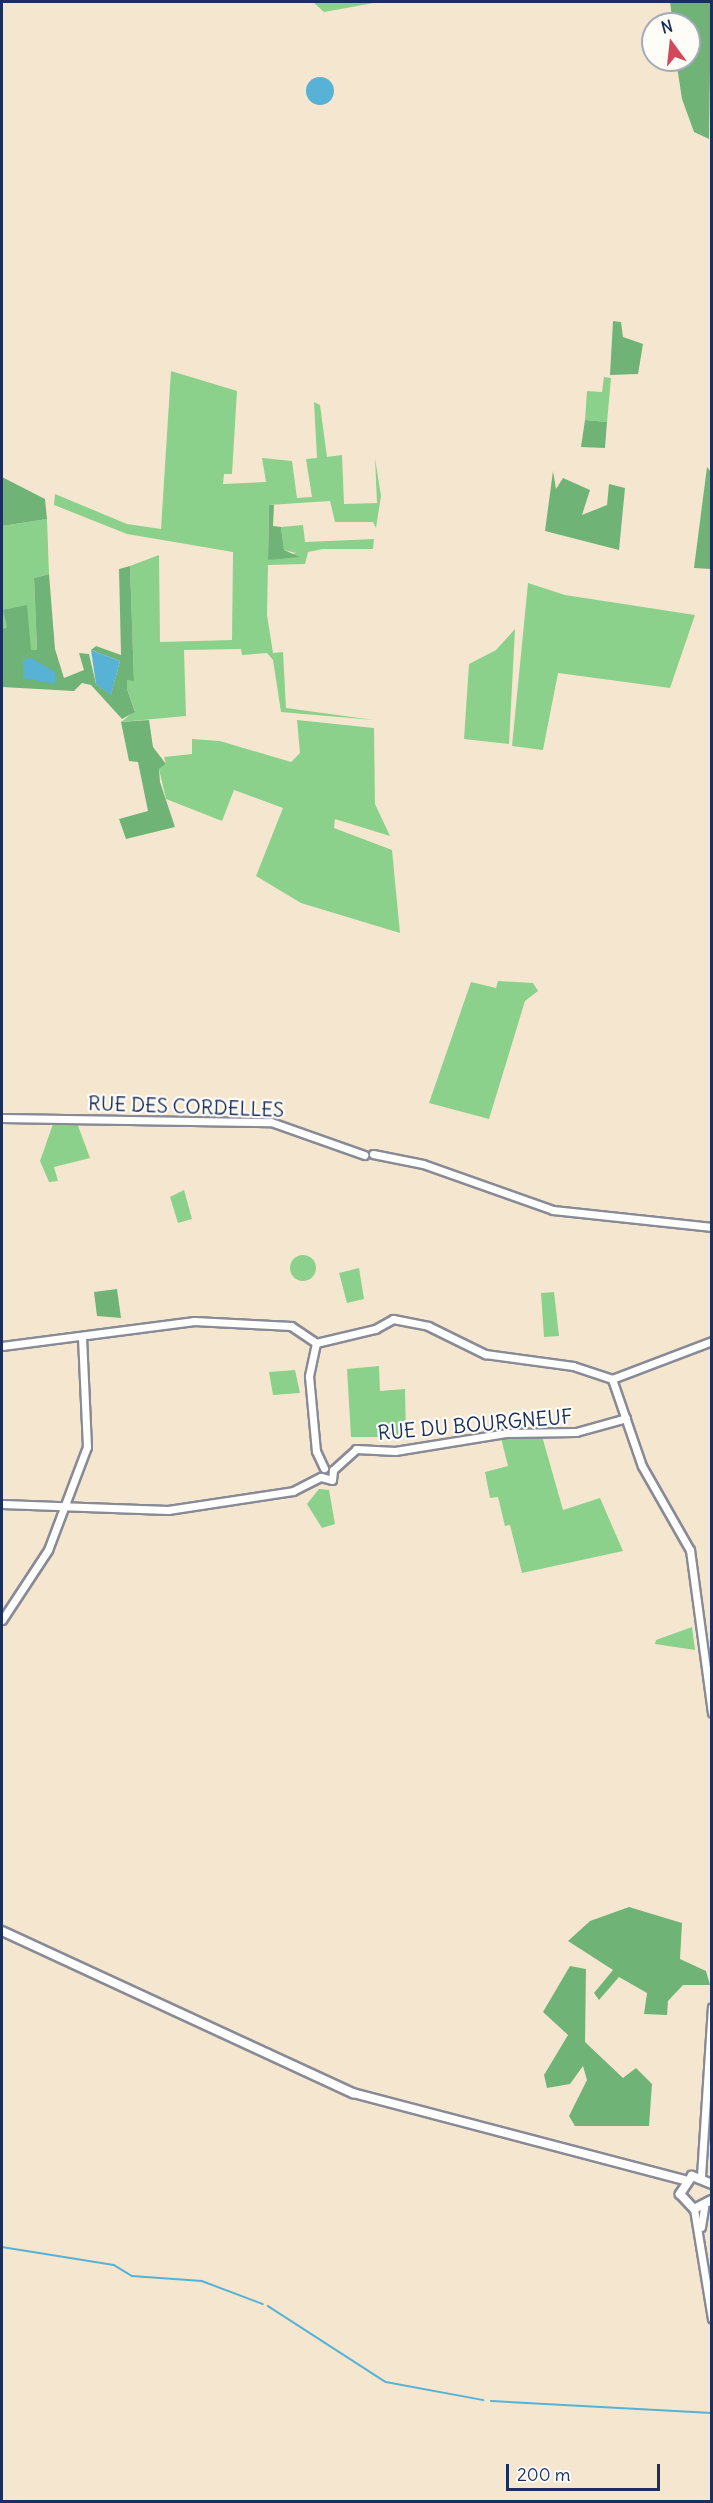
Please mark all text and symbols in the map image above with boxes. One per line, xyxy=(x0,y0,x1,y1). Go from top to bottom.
north arrow xyxy=(641,12,701,72)
text: N xyxy=(659,15,675,38)
street label: RUE DES CORDELLES xyxy=(88,1091,284,1121)
street label: RUE DU BOURGNEUF xyxy=(377,1404,573,1444)
scale bar xyxy=(509,2452,664,2490)
text: 200 m xyxy=(517,2463,571,2486)

